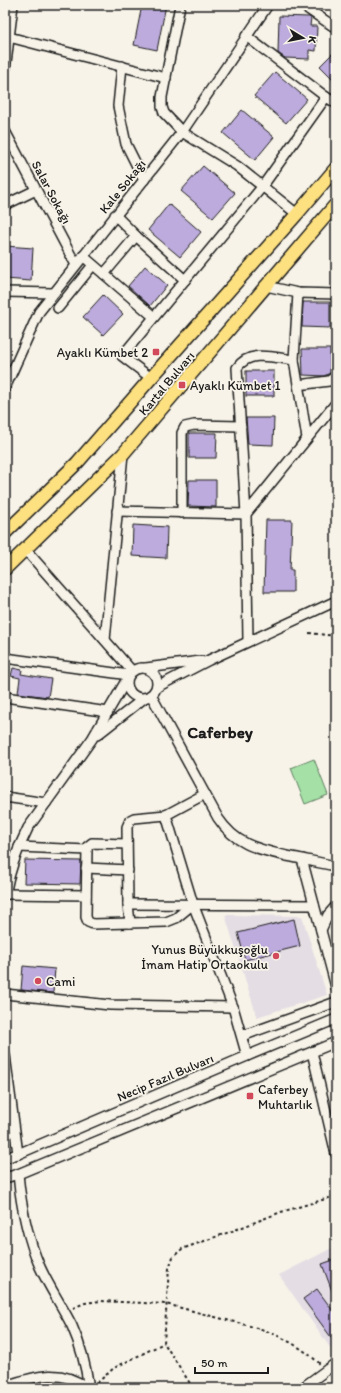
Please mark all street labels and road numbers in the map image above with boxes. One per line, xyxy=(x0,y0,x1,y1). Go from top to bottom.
street label: Kale Sokağı xyxy=(96,156,149,216)
street label: Salar Sokağı xyxy=(29,158,74,226)
street label: Kartal Bulvarı xyxy=(135,348,197,418)
street label: Necip Fazıl Bulvarı xyxy=(115,1050,216,1105)

